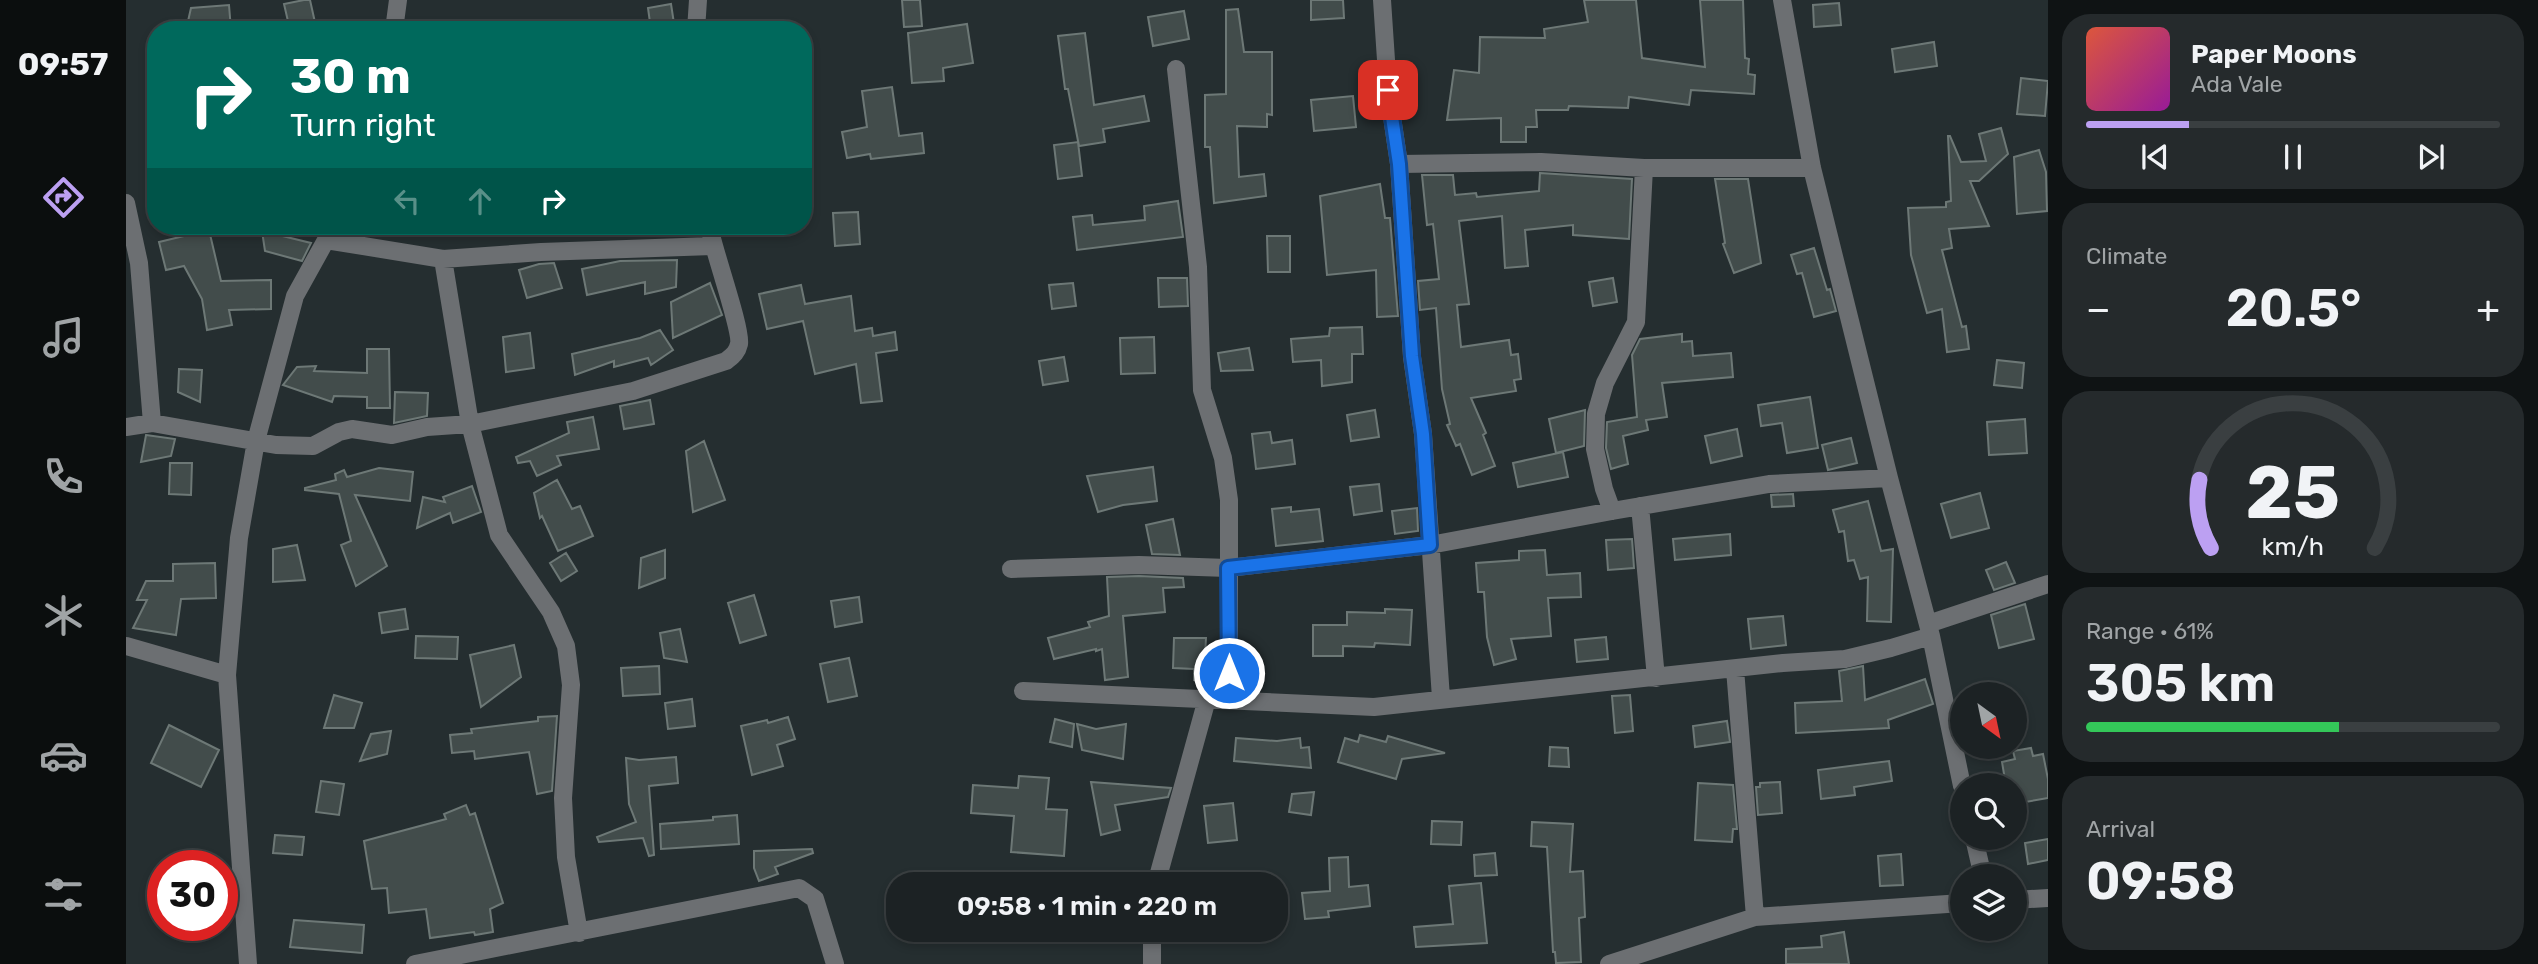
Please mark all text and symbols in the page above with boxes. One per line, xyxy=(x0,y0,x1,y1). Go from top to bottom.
text: Paper Moons xyxy=(2191,39,2357,70)
text: 09:57 xyxy=(18,45,108,83)
text: 30 m xyxy=(290,47,411,105)
icon: right xyxy=(175,49,266,140)
pin xyxy=(1358,60,1418,120)
text: Ada Vale xyxy=(2191,70,2283,98)
icon: arrive xyxy=(1369,71,1407,109)
text: Turn right xyxy=(290,106,435,144)
icon: previous xyxy=(2136,138,2174,176)
icon: pause xyxy=(2274,138,2312,176)
icon: next xyxy=(2412,138,2450,176)
icon: directions xyxy=(39,173,88,222)
icon: left xyxy=(388,182,426,220)
icon: ahead xyxy=(461,182,499,220)
icon: right xyxy=(534,182,572,220)
text: Climate xyxy=(2086,242,2167,270)
text: 20.5° xyxy=(2226,277,2361,339)
text: − xyxy=(2086,286,2111,332)
text: + xyxy=(2476,286,2500,332)
icon: music xyxy=(39,313,88,362)
text: 25 xyxy=(2246,450,2340,536)
icon: phone xyxy=(39,452,88,501)
text: km/h xyxy=(2262,532,2324,561)
icon: climate xyxy=(39,591,88,640)
text: Range · 61% xyxy=(2086,617,2214,645)
position arrow xyxy=(1192,636,1266,710)
text: 305 km xyxy=(2086,652,2275,714)
north arrow xyxy=(1950,682,2026,760)
map controls xyxy=(1950,682,2027,941)
icon: car xyxy=(39,731,88,780)
button: search xyxy=(1950,773,2027,850)
text: Arrival xyxy=(2086,815,2155,843)
speed limit sign: 30 xyxy=(147,850,238,941)
text: 09:58 xyxy=(2086,850,2236,912)
button: layers xyxy=(1950,864,2027,941)
icon: filters xyxy=(39,870,88,919)
text: 09:58 · 1 min · 220 m xyxy=(957,891,1217,922)

